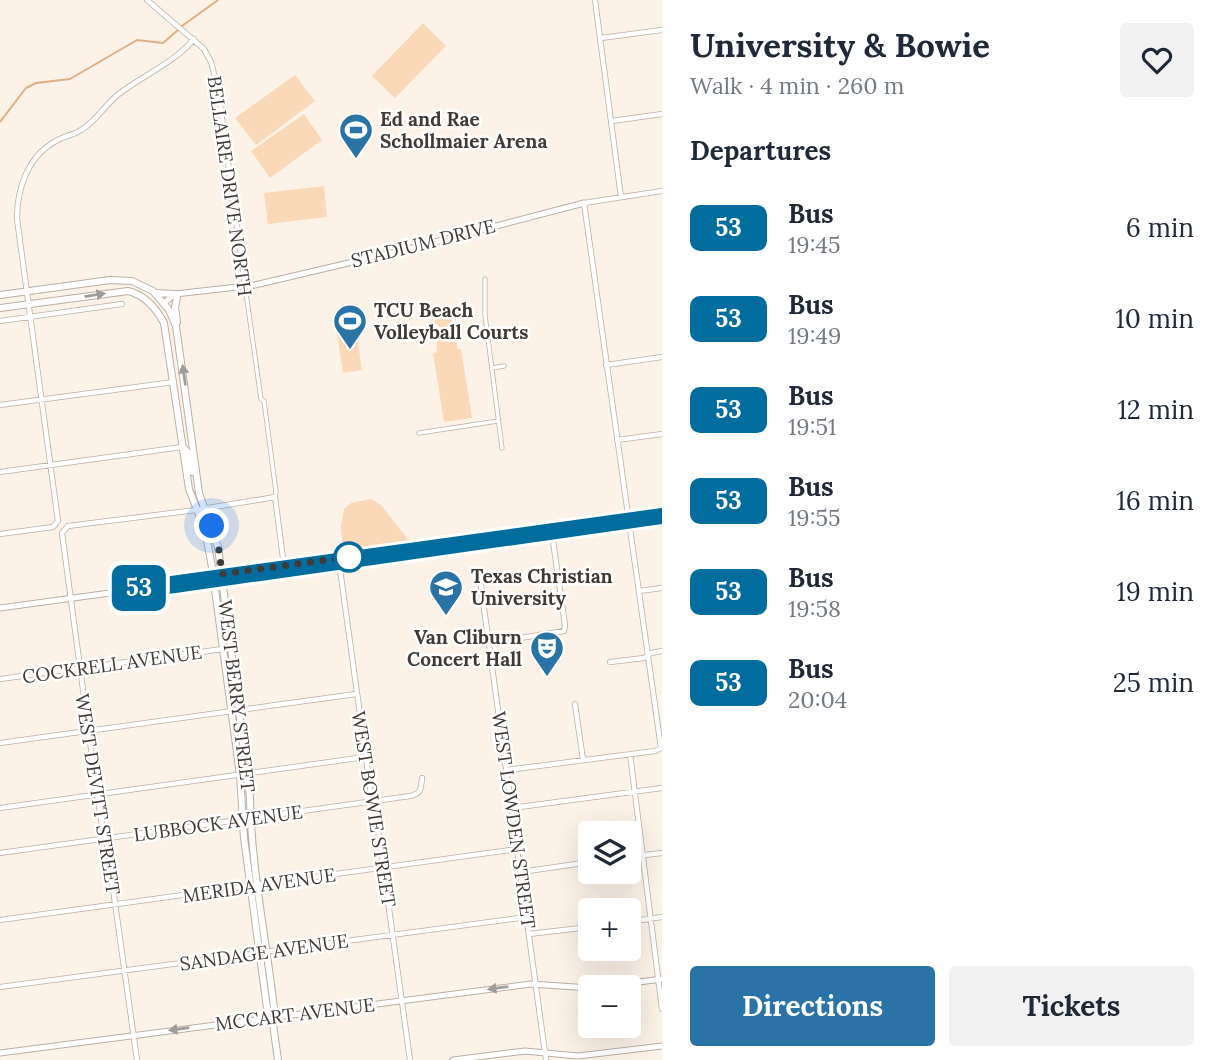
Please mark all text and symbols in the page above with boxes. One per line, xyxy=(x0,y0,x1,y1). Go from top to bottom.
button: heart xyxy=(1120,23,1194,97)
text: University & Bowie xyxy=(690,24,990,66)
text: Walk · 4 min · 260 m xyxy=(690,71,904,100)
street label: BELLAIRE DRIVE NORTH xyxy=(203,74,257,298)
place label: Ed and Rae Schollmaier Arena xyxy=(380,107,547,153)
sports icon: Ed and Rae Schollmaier Arena xyxy=(337,111,375,160)
text: Departures xyxy=(690,134,831,167)
text: Bus xyxy=(788,197,834,230)
text: 6 min xyxy=(1126,211,1194,244)
text: 53 xyxy=(715,212,742,243)
street label: STADIUM DRIVE xyxy=(348,213,498,273)
text: 19:45 xyxy=(788,230,840,259)
text: Bus xyxy=(788,288,834,321)
one-way arrow xyxy=(84,289,106,300)
place label: TCU Beach Volleyball Courts xyxy=(374,298,528,344)
sports icon: TCU Beach Volleyball Courts xyxy=(331,302,369,351)
text: 10 min xyxy=(1115,302,1194,335)
text: 53 xyxy=(715,303,742,334)
text: 19:49 xyxy=(788,321,841,350)
one-way arrow xyxy=(178,364,189,386)
text: Bus xyxy=(788,379,834,412)
text: 12 min xyxy=(1117,393,1194,426)
text: 53 xyxy=(715,394,742,425)
text: 19:51 xyxy=(788,412,836,441)
text: Bus xyxy=(788,470,834,503)
text: 16 min xyxy=(1116,484,1194,517)
text: 53 xyxy=(715,485,742,516)
text: 19:55 xyxy=(788,503,841,532)
your location xyxy=(194,508,229,543)
unlabelled marker xyxy=(334,542,364,572)
text: Bus xyxy=(788,561,834,594)
place label: Texas Christian University xyxy=(471,564,613,610)
line badge: 53 xyxy=(108,565,170,611)
school or university icon: Texas Christian University xyxy=(427,568,465,617)
text: 53 xyxy=(126,572,152,603)
text: 19 min xyxy=(1116,575,1194,608)
text: 53 xyxy=(715,576,742,607)
text: 19:58 xyxy=(788,594,841,623)
street label: WEST BERRY STREET xyxy=(213,599,261,793)
place label: Van Cliburn Concert Hall xyxy=(407,625,522,671)
theatre icon: Van Cliburn Concert Hall xyxy=(528,629,566,678)
street label: COCKRELL AVENUE xyxy=(21,639,203,689)
text: Bus xyxy=(788,652,834,685)
text: 25 min xyxy=(1113,666,1194,699)
text: 53 xyxy=(715,667,742,698)
text: 20:04 xyxy=(788,685,847,714)
street label: WEST DEVITT STREET xyxy=(70,692,126,896)
street label: WEST BOWIE STREET xyxy=(347,709,401,909)
street label: WEST LOWDEN STREET xyxy=(487,710,541,930)
street label: LUBBOCK AVENUE xyxy=(132,799,304,847)
map controls xyxy=(578,821,641,1038)
button: layers xyxy=(578,821,641,884)
street label: MERIDA AVENUE xyxy=(181,862,337,908)
button: + xyxy=(578,898,641,961)
street label: SANDAGE AVENUE xyxy=(178,928,350,976)
button: Directions xyxy=(690,966,935,1046)
button: Tickets xyxy=(949,966,1194,1046)
button: − xyxy=(578,975,641,1038)
one-way arrow xyxy=(486,982,508,993)
street label: MCCART AVENUE xyxy=(214,992,376,1036)
one-way arrow xyxy=(168,1024,190,1035)

